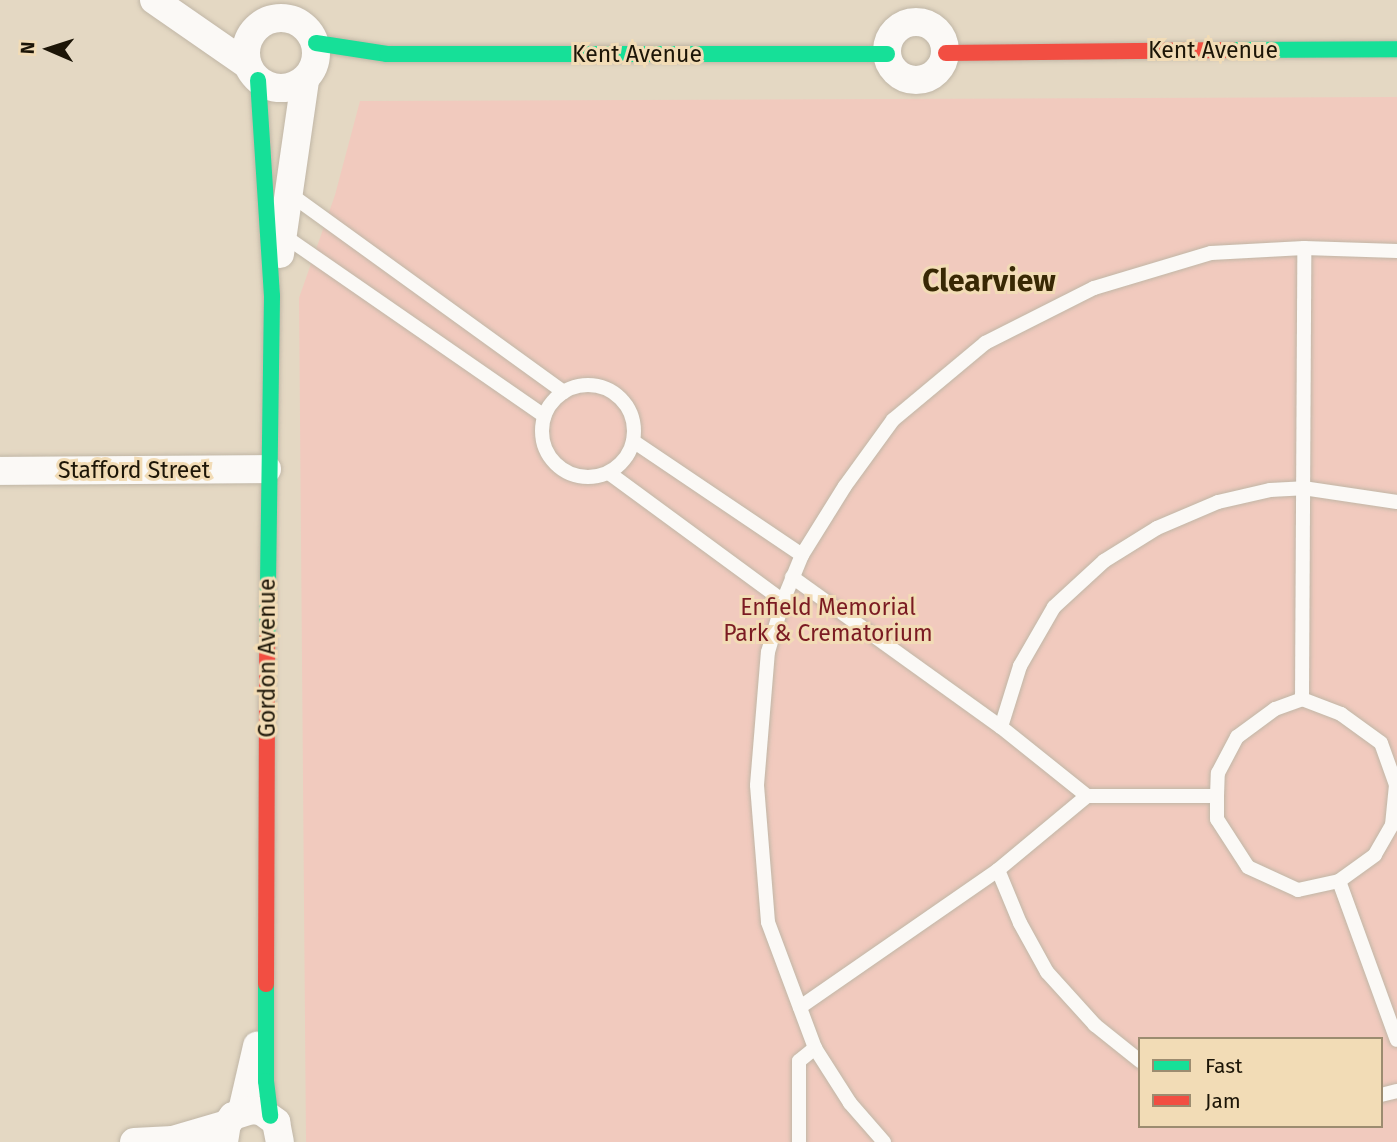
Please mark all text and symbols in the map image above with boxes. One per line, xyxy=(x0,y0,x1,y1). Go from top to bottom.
north arrow xyxy=(14,14,84,84)
street label: Kent Avenue xyxy=(1148,36,1278,64)
street label: Kent Avenue xyxy=(572,40,702,68)
text: N xyxy=(16,41,39,55)
district label: Clearview xyxy=(922,263,1056,299)
street label: Stafford Street xyxy=(58,456,210,484)
street label: Gordon Avenue xyxy=(253,578,281,738)
park label: Enfield Memorial Park & Crematorium xyxy=(723,593,933,647)
legend xyxy=(1138,1037,1383,1128)
text: Fast xyxy=(1205,1053,1243,1079)
text: Jam xyxy=(1205,1088,1241,1114)

